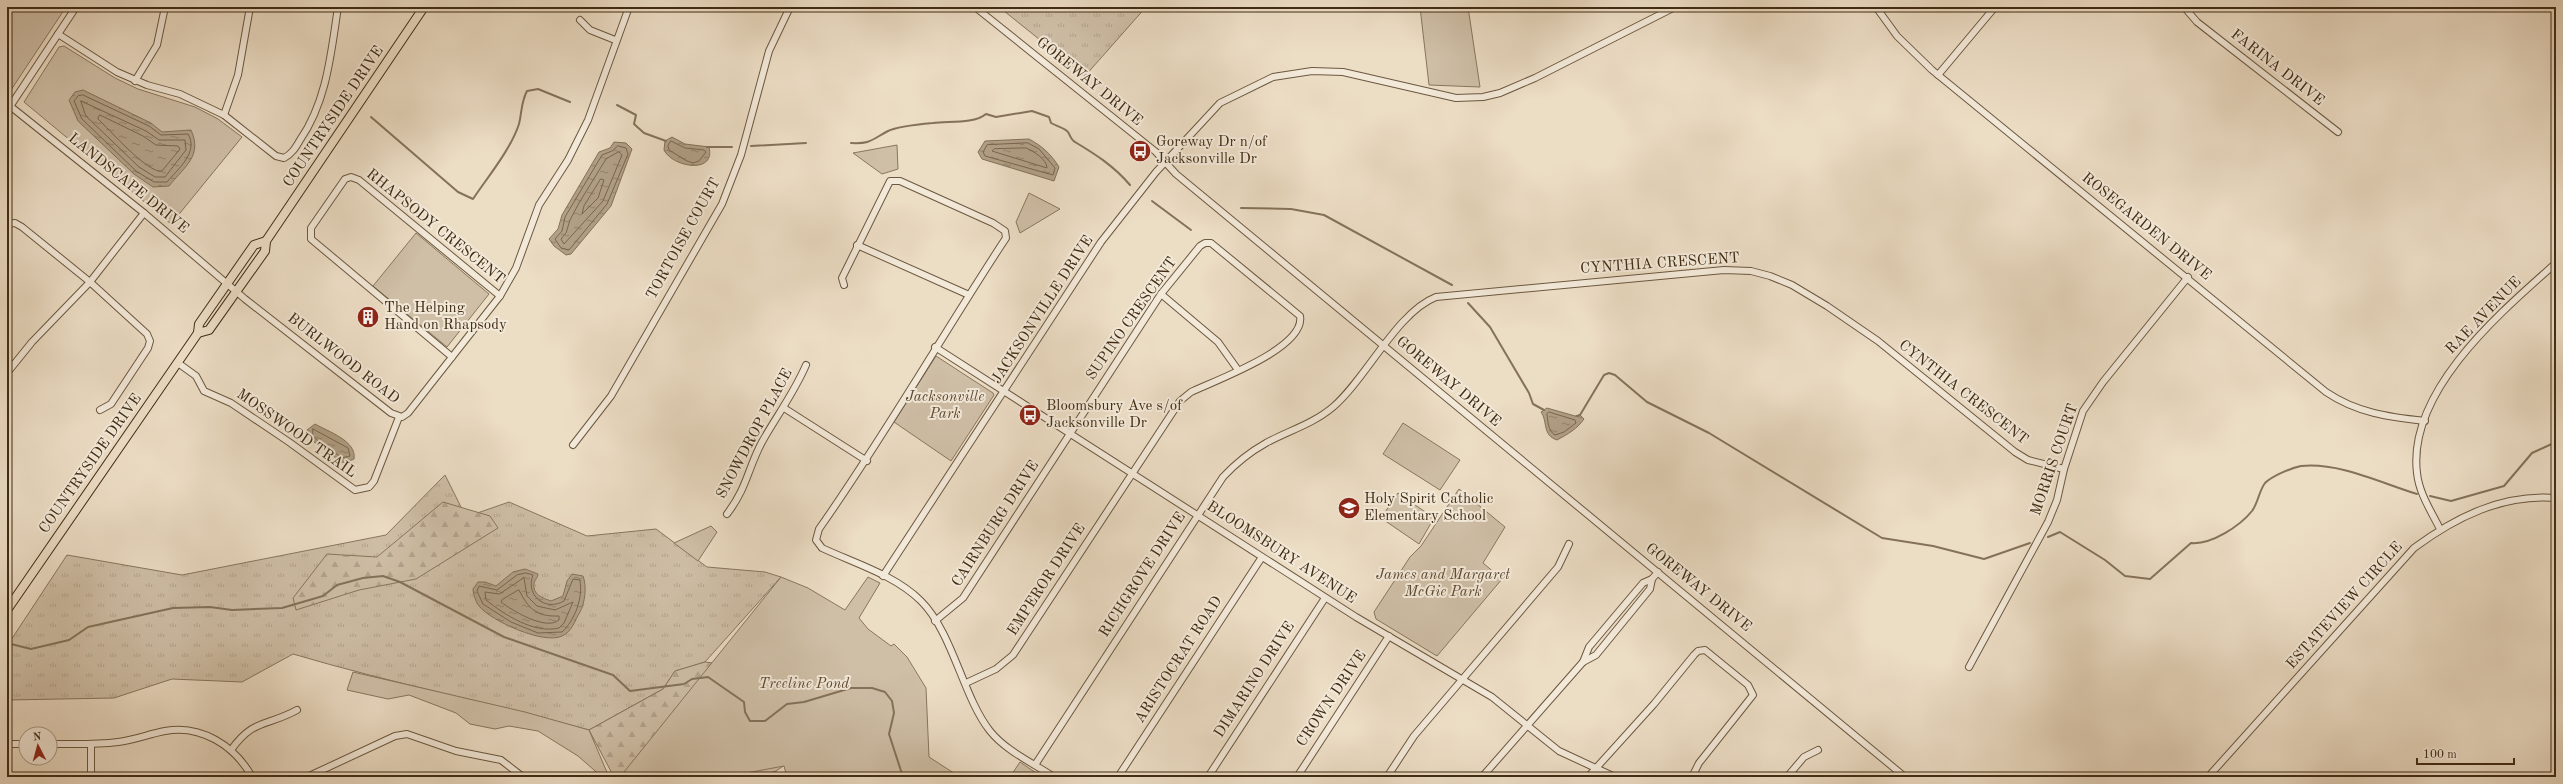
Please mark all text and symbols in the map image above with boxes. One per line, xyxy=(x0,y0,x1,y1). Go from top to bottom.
street label: FARINA DRIVE xyxy=(2227,27,2327,109)
street label: GOREWAY DRIVE xyxy=(1033,35,1145,129)
street label: COUNTRYSIDE DRIVE xyxy=(281,44,387,190)
street label: LANDSCAPE DRIVE xyxy=(65,131,191,237)
place label: Goreway Dr n/of Jacksonville Dr xyxy=(1156,135,1268,167)
bus stop icon: Goreway Dr n/of Jacksonville Dr xyxy=(1127,138,1153,164)
street label: RHAPSODY CRESCENT xyxy=(363,167,507,287)
street label: ROSEGARDEN DRIVE xyxy=(2079,170,2213,284)
street label: TORTOISE COURT xyxy=(644,176,724,302)
street label: JACKSONVILLE DRIVE xyxy=(990,233,1096,387)
street label: CYNTHIA CRESCENT xyxy=(1580,251,1740,277)
street label: SUPINO CRESCENT xyxy=(1084,255,1180,383)
street label: RAE AVENUE xyxy=(2443,274,2525,358)
place label: The Helping Hand on Rhapsody xyxy=(384,301,507,333)
building icon: The Helping Hand on Rhapsody xyxy=(355,304,381,330)
street label: BURLWOOD ROAD xyxy=(284,311,402,407)
street label: GOREWAY DRIVE xyxy=(1393,334,1503,430)
street label: CYNTHIA CRESCENT xyxy=(1895,338,2031,448)
street label: SNOWDROP PLACE xyxy=(714,367,796,501)
street label: MOSSWOOD TRAIL xyxy=(233,387,359,481)
park label: Jacksonville Park xyxy=(906,390,984,422)
street label: COUNTRYSIDE DRIVE xyxy=(37,391,145,537)
place label: Bloomsbury Ave s/of Jacksonville Dr xyxy=(1046,399,1183,431)
bus stop icon: Bloomsbury Ave s/of Jacksonville Dr xyxy=(1017,402,1043,428)
street label: MORRIS COURT xyxy=(2029,402,2081,518)
street label: CAIRNBURG DRIVE xyxy=(950,458,1042,590)
place label: Holy Spirit Catholic Elementary School xyxy=(1364,492,1494,524)
school or university icon: Holy Spirit Catholic Elementary School xyxy=(1336,495,1362,521)
street label: BLOOMSBURY AVENUE xyxy=(1204,499,1358,607)
street label: RICHGROVE DRIVE xyxy=(1097,510,1189,640)
street label: EMPEROR DRIVE xyxy=(1005,521,1089,639)
street label: ESTATEVIEW CIRCLE xyxy=(2284,539,2406,673)
street label: GOREWAY DRIVE xyxy=(1642,541,1754,635)
park label: James and Margaret McGie Park xyxy=(1376,568,1510,600)
street label: ARISTOCRAT ROAD xyxy=(1132,594,1226,726)
street label: DIMARINO DRIVE xyxy=(1212,619,1298,741)
street label: CROWN DRIVE xyxy=(1294,648,1370,750)
park label: Treeline Pond xyxy=(759,677,850,692)
north arrow xyxy=(18,726,58,766)
text: N xyxy=(32,732,42,743)
scale bar xyxy=(2417,740,2514,766)
text: 100 m xyxy=(2423,749,2457,761)

